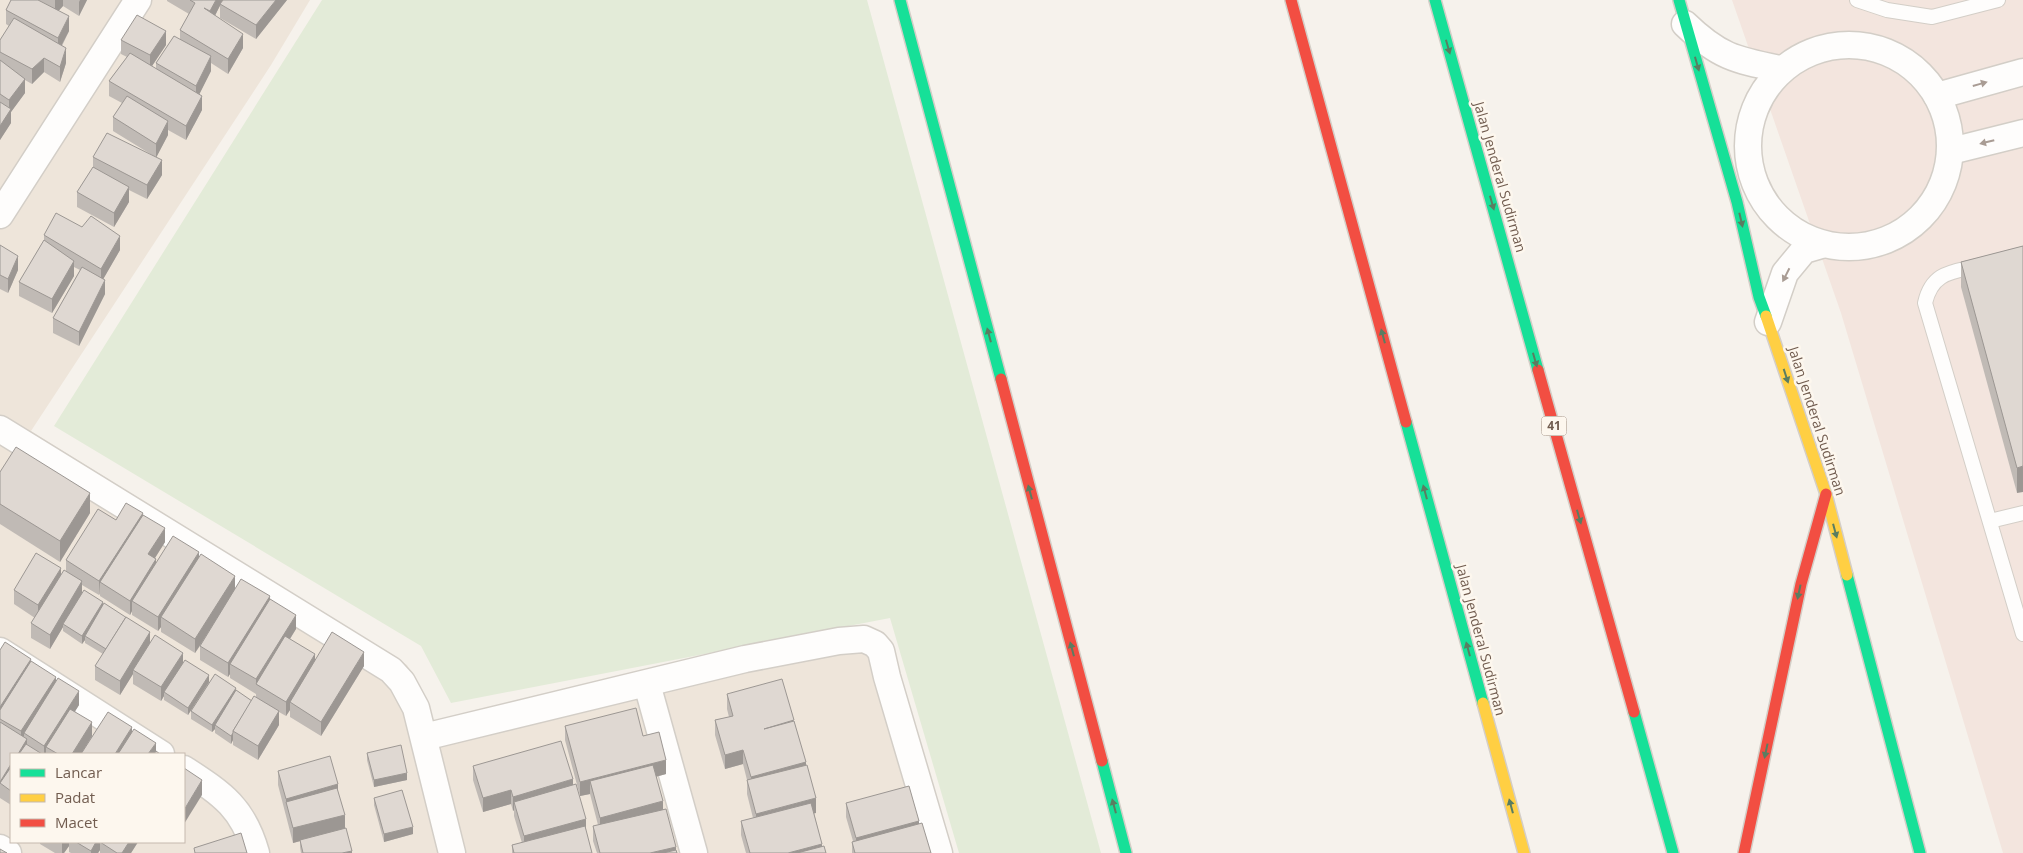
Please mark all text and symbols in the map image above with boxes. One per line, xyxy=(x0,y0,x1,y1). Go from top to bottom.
one-way arrow xyxy=(1444,39,1452,55)
one-way arrow xyxy=(1693,57,1701,72)
one-way arrow xyxy=(1972,80,1987,88)
street label: Jalan Jenderal Sudirman xyxy=(1469,97,1531,254)
one-way arrow xyxy=(1980,138,1995,146)
one-way arrow xyxy=(1488,196,1496,211)
one-way arrow xyxy=(1737,213,1745,228)
one-way arrow xyxy=(1782,268,1790,283)
one-way arrow xyxy=(985,327,993,342)
one-way arrow xyxy=(1378,328,1386,343)
street label: Jalan Jenderal Sudirman xyxy=(1784,342,1851,498)
one-way arrow xyxy=(1532,353,1540,368)
one-way arrow xyxy=(1783,369,1791,384)
road number: 41 xyxy=(1542,416,1566,436)
one-way arrow xyxy=(1026,484,1034,499)
one-way arrow xyxy=(1421,485,1429,500)
one-way arrow xyxy=(1575,509,1583,524)
one-way arrow xyxy=(1831,523,1839,539)
street label: Jalan Jenderal Sudirman xyxy=(1452,560,1511,718)
one-way arrow xyxy=(1795,585,1803,601)
one-way arrow xyxy=(1068,641,1076,656)
one-way arrow xyxy=(1464,642,1472,657)
one-way arrow xyxy=(1761,744,1769,760)
legend xyxy=(10,753,185,843)
text: Lancar xyxy=(55,762,102,782)
text: Padat xyxy=(55,787,95,807)
one-way arrow xyxy=(1110,798,1118,813)
one-way arrow xyxy=(1507,798,1515,814)
text: Macet xyxy=(55,812,98,832)

